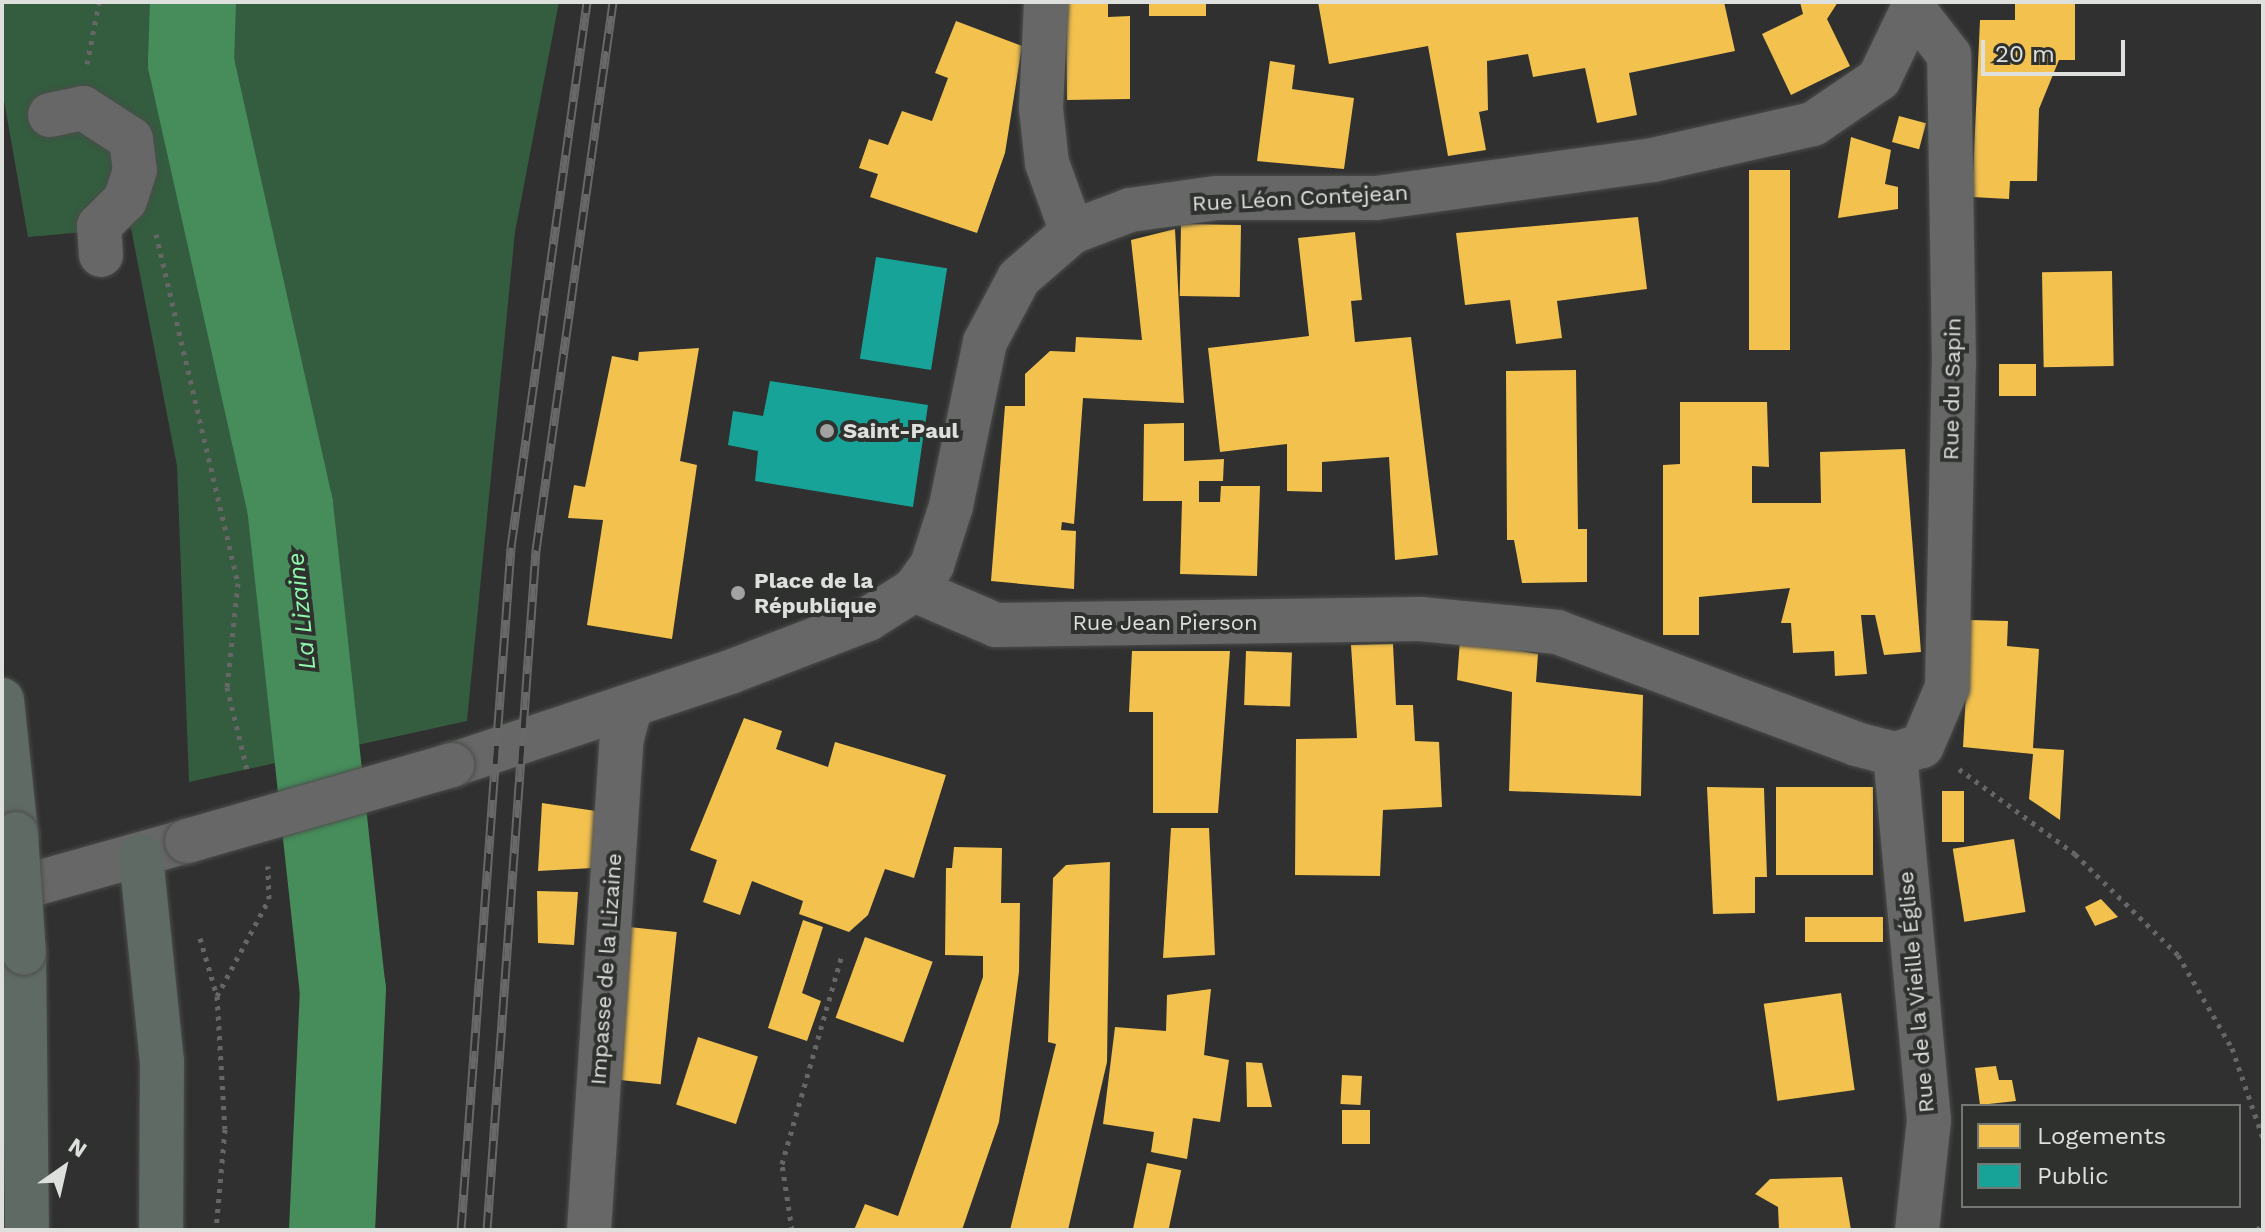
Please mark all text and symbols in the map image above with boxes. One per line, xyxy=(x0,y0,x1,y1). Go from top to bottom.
scale bar xyxy=(1985,24,2129,74)
text: 20 m xyxy=(1995,40,2055,68)
street label: Rue Léon Contejean xyxy=(1191,179,1409,217)
street label: Rue du Sapin xyxy=(1938,317,1966,461)
place label: Saint-Paul xyxy=(843,418,959,444)
marker: Saint-Paul xyxy=(818,422,836,440)
water label: La Lizaine xyxy=(282,551,322,671)
place label: Place de la République xyxy=(754,567,877,618)
marker: Place de la République xyxy=(729,584,747,602)
street label: Rue Jean Pierson xyxy=(1072,610,1258,636)
street label: Impasse de la Lizaine xyxy=(585,852,627,1086)
street label: Rue de la Vieille Église xyxy=(1892,869,1940,1115)
legend xyxy=(1961,1104,2241,1208)
text: Logements xyxy=(2037,1122,2166,1150)
north arrow xyxy=(24,1128,104,1208)
text: N xyxy=(64,1133,91,1163)
text: Public xyxy=(2037,1162,2109,1190)

